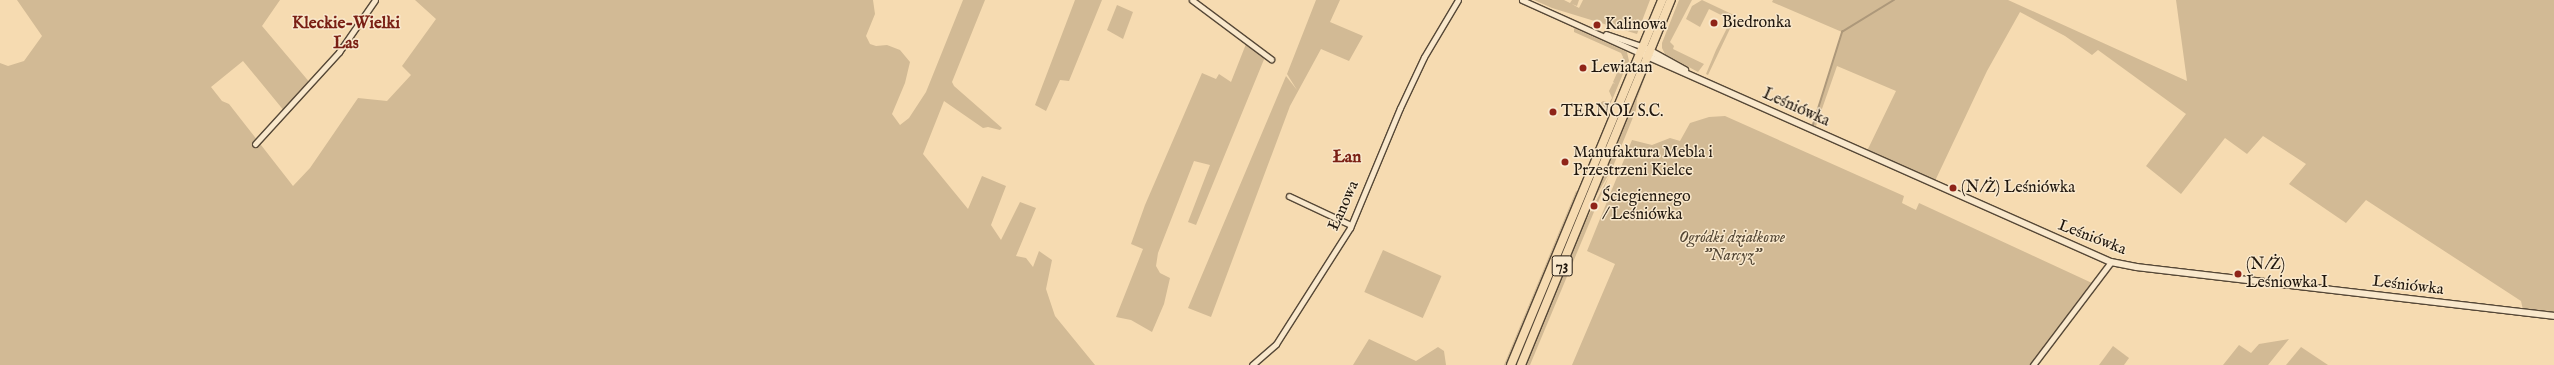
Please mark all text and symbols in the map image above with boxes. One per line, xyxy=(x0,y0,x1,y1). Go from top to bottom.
place label: Biedronka xyxy=(1722,13,1791,33)
district label: Kleckie-Wielki Las xyxy=(292,14,400,54)
place label: Kalinowa xyxy=(1605,15,1667,35)
marker: Biedronka xyxy=(1709,18,1719,28)
marker: Kalinowa xyxy=(1592,20,1602,30)
place label: Lewiatan xyxy=(1591,58,1652,78)
marker: Lewiatan xyxy=(1578,63,1588,73)
street label: Leśniówka xyxy=(1759,85,1833,131)
place label: TERNOL S.C. xyxy=(1561,102,1664,122)
marker: TERNOL S.C. xyxy=(1548,107,1558,117)
place label: Manufaktura Mebla i Przestrzeni Kielce xyxy=(1573,143,1713,181)
district label: Łan xyxy=(1333,148,1361,168)
marker: Manufaktura Mebla i Przestrzeni Kielce xyxy=(1560,157,1570,167)
street label: Łanowa xyxy=(1325,178,1363,234)
place label: (N/Ż) Leśniówka xyxy=(1961,178,2075,198)
marker: (N/Ż) Leśniówka xyxy=(1948,183,1958,193)
place label: Ściegiennego / Leśniówka xyxy=(1602,187,1690,225)
marker: Ściegiennego / Leśniówka xyxy=(1589,201,1599,211)
street label: Leśniówka xyxy=(2055,216,2129,260)
park label: Ogródki działkowe "Narcyz" xyxy=(1679,228,1785,266)
road number: 73 xyxy=(1551,253,1573,279)
place label: (N/Ż) Leśniowka I xyxy=(2246,255,2328,293)
marker: (N/Ż) Leśniowka I xyxy=(2233,269,2243,279)
street label: Leśniówka xyxy=(2371,272,2445,300)

